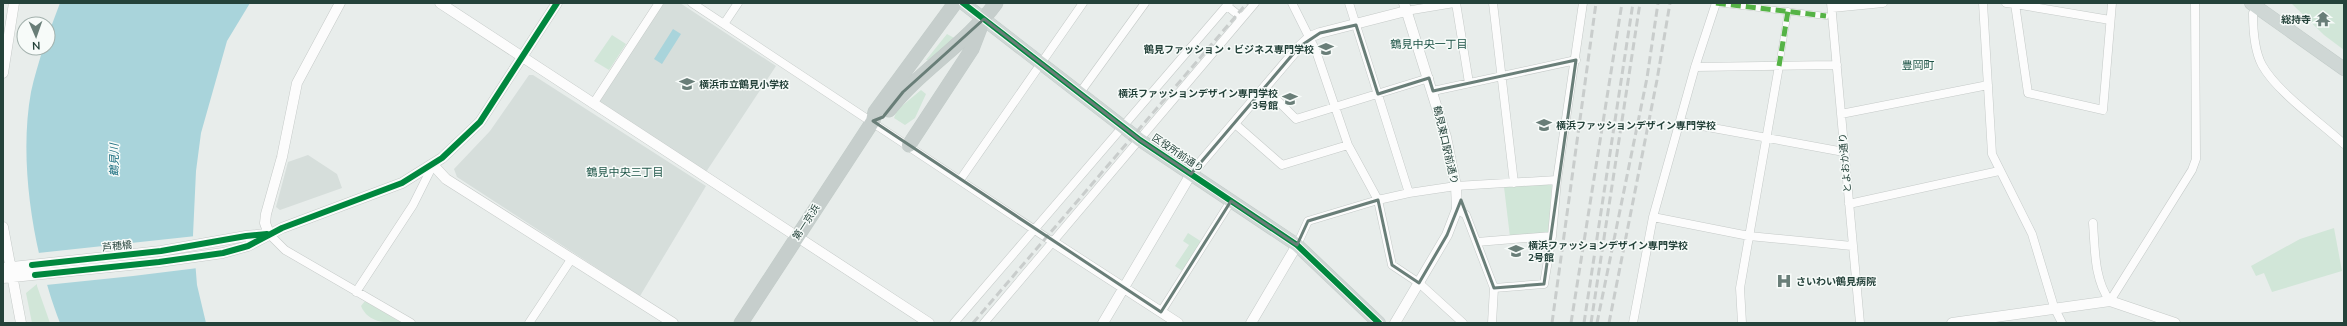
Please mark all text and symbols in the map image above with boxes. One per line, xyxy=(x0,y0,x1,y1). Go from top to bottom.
temple icon: 総持寺 xyxy=(2314,10,2332,28)
place label: 総持寺 xyxy=(2281,13,2311,26)
north arrow xyxy=(16,16,56,56)
district label: 鶴見中央一丁目 xyxy=(1391,37,1468,51)
text: N xyxy=(32,39,41,53)
school or university icon: 鶴見ファッション・ビジネス専門学校 xyxy=(1317,40,1335,58)
place label: 鶴見ファッション・ビジネス専門学校 xyxy=(1143,43,1314,56)
district label: 豊岡町 xyxy=(1902,58,1935,72)
school or university icon: 横浜市立鶴見小学校 xyxy=(678,75,696,93)
place label: 横浜市立鶴見小学校 xyxy=(699,78,789,91)
place label: 横浜ファッションデザイン専門学校 3号館 xyxy=(1118,87,1278,112)
school or university icon: 横浜ファッションデザイン専門学校 3号館 xyxy=(1281,90,1299,108)
street label: 鶴見東口駅前通り xyxy=(1431,105,1461,185)
school or university icon: 横浜ファッションデザイン専門学校 xyxy=(1535,116,1553,134)
place label: 横浜ファッションデザイン専門学校 xyxy=(1556,119,1716,132)
street label: 区役所前通り xyxy=(1149,131,1207,175)
street label: とよおか通り xyxy=(1836,133,1854,193)
water label: 鶴見川 xyxy=(107,143,121,177)
district label: 鶴見中央三丁目 xyxy=(587,165,664,179)
street label: 第一京浜 xyxy=(790,202,822,242)
street label: 芦穂橋 xyxy=(101,238,133,254)
place label: 横浜ファッションデザイン専門学校 2号館 xyxy=(1528,239,1688,264)
school or university icon: 横浜ファッションデザイン専門学校 2号館 xyxy=(1507,242,1525,260)
hospital icon: さいわい鶴見病院 xyxy=(1775,272,1793,290)
place label: さいわい鶴見病院 xyxy=(1796,275,1876,288)

